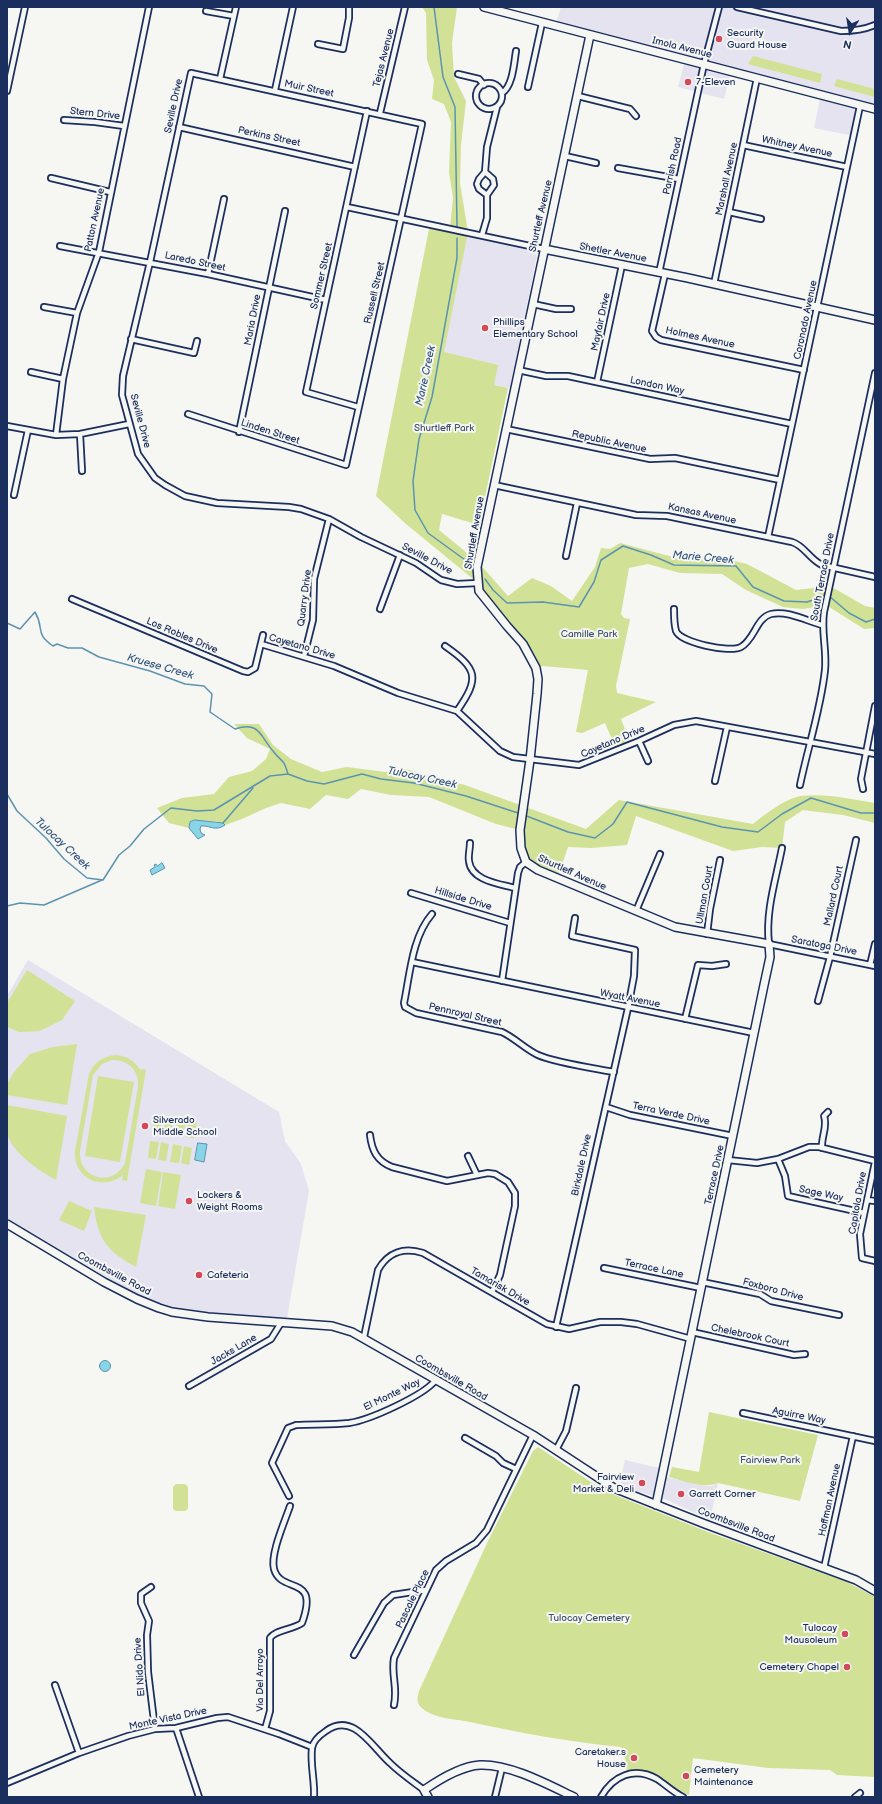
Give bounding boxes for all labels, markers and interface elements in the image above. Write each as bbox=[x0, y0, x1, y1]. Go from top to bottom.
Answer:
north arrow bbox=[830, 12, 870, 52]
street label: Tejas Avenue bbox=[371, 27, 397, 89]
place label: Security Guard House bbox=[727, 27, 787, 50]
marker: Security Guard House bbox=[714, 34, 724, 44]
street label: Imola Avenue bbox=[651, 35, 713, 61]
text: N bbox=[842, 37, 853, 51]
place label: 7-Eleven bbox=[696, 76, 735, 88]
marker: 7-Eleven bbox=[683, 77, 693, 87]
street label: Seville Drive bbox=[162, 78, 186, 134]
street label: Muir Street bbox=[283, 78, 335, 100]
street label: Stern Drive bbox=[69, 105, 121, 123]
street label: Perkins Street bbox=[237, 125, 301, 149]
street label: Whitney Avenue bbox=[761, 134, 833, 160]
street label: Parrish Road bbox=[661, 136, 685, 196]
street label: Marshall Avenue bbox=[713, 141, 741, 217]
street label: Shurtleff Avenue bbox=[527, 179, 555, 253]
street label: Patton Avenue bbox=[82, 187, 108, 253]
street label: Shetler Avenue bbox=[578, 241, 648, 265]
street label: Sommer Street bbox=[309, 242, 335, 310]
street label: Laredo Street bbox=[163, 250, 227, 274]
street label: Russell Street bbox=[362, 261, 388, 325]
street label: Coronado Avenue bbox=[792, 279, 820, 361]
street label: Mayfair Drive bbox=[589, 292, 613, 352]
street label: Maria Drive bbox=[242, 293, 264, 347]
place label: Phillips Elementary School bbox=[493, 316, 578, 340]
marker: Phillips Elementary School bbox=[480, 323, 490, 333]
street label: Holmes Avenue bbox=[664, 325, 736, 351]
water label: Marie Creek bbox=[413, 345, 439, 407]
street label: London Way bbox=[629, 374, 685, 398]
street label: Seville Drive bbox=[127, 393, 153, 449]
street label: Linden Street bbox=[239, 417, 301, 447]
park label: Shurtleff Park bbox=[414, 422, 474, 434]
street label: Republic Avenue bbox=[571, 428, 647, 456]
street label: Shurtleff Avenue bbox=[463, 496, 487, 570]
street label: Kansas Avenue bbox=[667, 501, 737, 527]
street label: South Terrace Drive bbox=[809, 532, 837, 622]
street label: Seville Drive bbox=[400, 541, 454, 577]
water label: Marie Creek bbox=[672, 549, 734, 567]
street label: Quarry Drive bbox=[296, 569, 314, 627]
street label: Los Robles Drive bbox=[144, 616, 220, 656]
park label: Camille Park bbox=[561, 628, 617, 640]
street label: Cayetano Drive bbox=[267, 632, 337, 662]
water label: Kruese Creek bbox=[125, 651, 195, 683]
street label: Cayetano Drive bbox=[579, 723, 647, 761]
water label: Tulocay Creek bbox=[386, 764, 458, 792]
water label: Tulocay Creek bbox=[32, 815, 92, 873]
street label: Shurtleff Avenue bbox=[536, 853, 608, 893]
street label: Ullman Court bbox=[694, 865, 716, 925]
street label: Mallard Court bbox=[822, 865, 846, 927]
street label: Hillside Drive bbox=[433, 885, 493, 913]
street label: Saratoga Drive bbox=[790, 934, 858, 958]
street label: Wyatt Avenue bbox=[599, 987, 661, 1011]
street label: Pennroyal Street bbox=[427, 1001, 503, 1029]
street label: Terra Verde Drive bbox=[631, 1100, 711, 1128]
place label: Silverado Middle School bbox=[153, 1114, 217, 1138]
marker: Silverado Middle School bbox=[140, 1121, 150, 1131]
street label: Birkdale Drive bbox=[570, 1133, 594, 1197]
street label: Terrace Drive bbox=[703, 1144, 727, 1206]
street label: Capitola Drive bbox=[847, 1171, 869, 1235]
street label: Sage Way bbox=[798, 1183, 844, 1205]
place label: Lockers & Weight Rooms bbox=[197, 1189, 263, 1212]
marker: Lockers & Weight Rooms bbox=[184, 1196, 194, 1206]
street label: Coombsville Road bbox=[75, 1250, 153, 1298]
street label: Terrace Lane bbox=[623, 1257, 685, 1281]
street label: Tamarisk Drive bbox=[468, 1265, 532, 1309]
place label: Cafeteria bbox=[207, 1269, 249, 1281]
marker: Cafeteria bbox=[194, 1270, 204, 1280]
street label: Foxboro Drive bbox=[741, 1276, 805, 1304]
street label: Chelebrook Court bbox=[710, 1322, 790, 1350]
street label: Jacks Lane bbox=[209, 1332, 259, 1368]
street label: Coombsville Road bbox=[413, 1352, 489, 1404]
street label: El Monte Way bbox=[362, 1376, 422, 1414]
street label: Aguirre Way bbox=[771, 1405, 827, 1427]
park label: Fairview Park bbox=[740, 1454, 800, 1466]
street label: Hoffman Avenue bbox=[816, 1462, 844, 1538]
place label: Fairview Market & Deli bbox=[573, 1471, 634, 1494]
marker: Fairview Market & Deli bbox=[637, 1478, 647, 1488]
place label: Garrett Corner bbox=[689, 1488, 756, 1500]
marker: Garrett Corner bbox=[676, 1489, 686, 1499]
street label: Coombsville Road bbox=[696, 1505, 776, 1545]
street label: Pascale Place bbox=[394, 1568, 432, 1630]
park label: Tulocay Cemetery bbox=[548, 1612, 630, 1624]
place label: Tulocay Mausoleum bbox=[785, 1622, 837, 1646]
marker: Tulocay Mausoleum bbox=[840, 1629, 850, 1639]
street label: El Nido Drive bbox=[132, 1637, 148, 1697]
street label: Via Del Arroyo bbox=[254, 1648, 266, 1712]
place label: Cemetery Chapel bbox=[759, 1661, 839, 1673]
marker: Cemetery Chapel bbox=[842, 1662, 852, 1672]
street label: Monte Vista Drive bbox=[128, 1705, 208, 1733]
place label: Caretaker.s House bbox=[575, 1746, 626, 1770]
marker: Caretaker.s House bbox=[629, 1753, 639, 1763]
place label: Cemetery Maintenance bbox=[694, 1764, 753, 1788]
marker: Cemetery Maintenance bbox=[681, 1771, 691, 1781]

